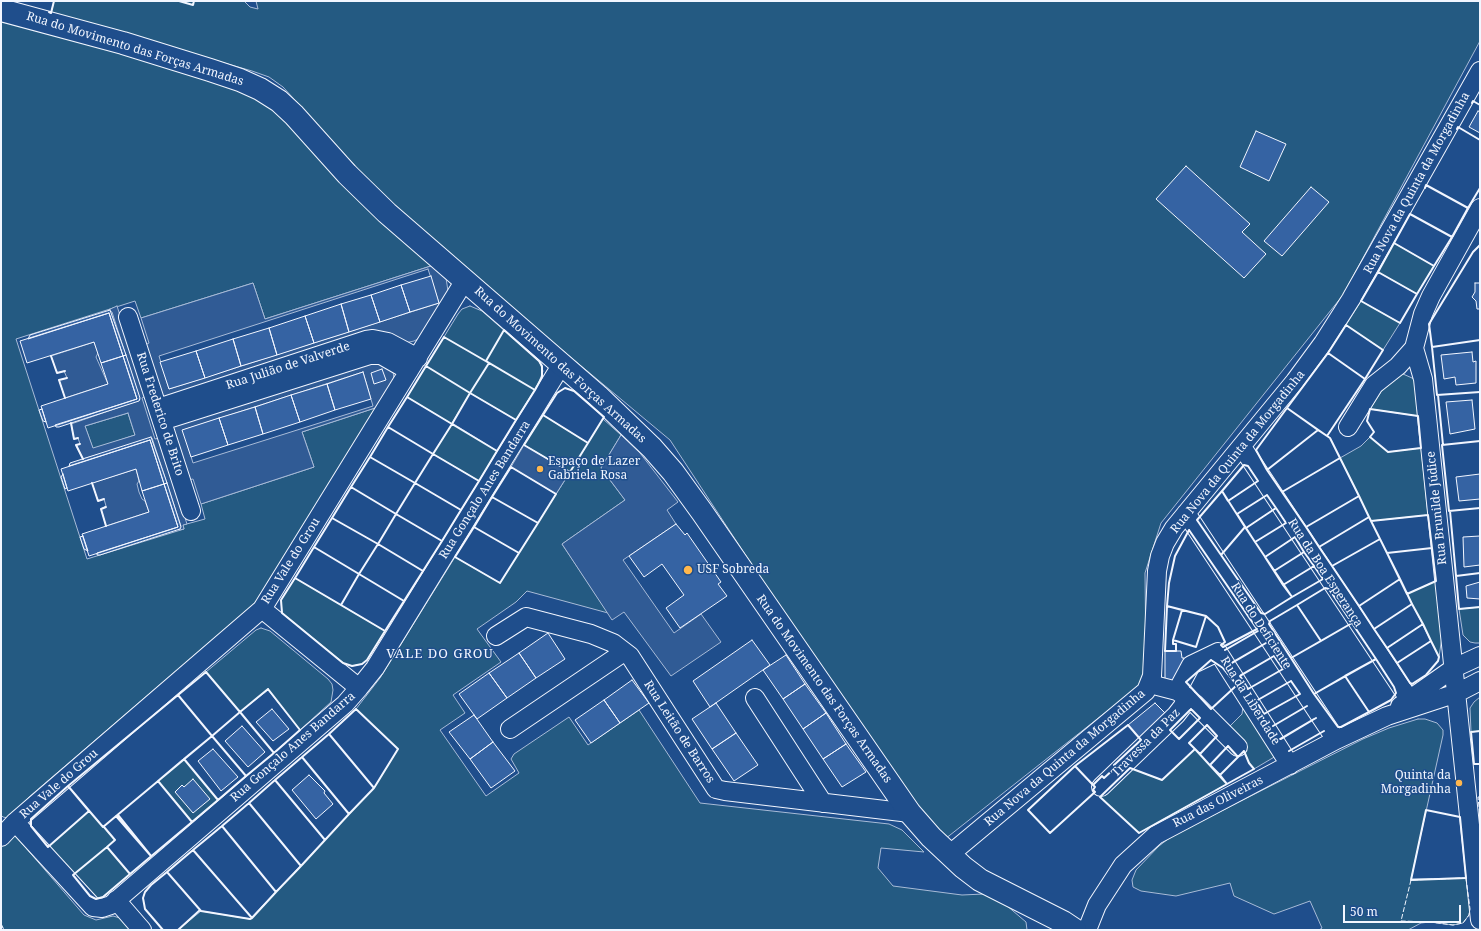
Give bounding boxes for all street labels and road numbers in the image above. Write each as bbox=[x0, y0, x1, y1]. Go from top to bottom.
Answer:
street label: Rua do Movimento das Forças Armadas bbox=[25, 9, 245, 89]
street label: Rua Nova da Quinta da Morgadinha bbox=[1361, 90, 1473, 276]
street label: Rua do Movimento das Forças Armadas bbox=[471, 284, 649, 446]
street label: Rua Julião de Valverde bbox=[224, 339, 352, 393]
street label: Rua Frederico de Brito bbox=[133, 350, 187, 478]
street label: Rua Nova da Quinta da Morgadinha bbox=[1168, 368, 1308, 536]
street label: Rua Gonçalo Anes Bandarra bbox=[436, 418, 534, 562]
street label: Rua Brunilde Júdice bbox=[1424, 450, 1450, 566]
street label: Rua Vale do Grou bbox=[259, 515, 323, 607]
street label: Rua da Boa Esperança bbox=[1285, 516, 1365, 630]
street label: Rua do Deficiente bbox=[1228, 580, 1294, 672]
street label: Rua do Movimento das Forças Armadas bbox=[753, 592, 895, 786]
street label: Rua da Liberdade bbox=[1217, 654, 1283, 748]
street label: Rua Leitão de Barros bbox=[640, 678, 718, 786]
street label: Rua Nova da Quinta da Morgadinha bbox=[982, 686, 1148, 830]
street label: Rua Gonçalo Anes Bandarra bbox=[228, 689, 358, 805]
street label: Travessa da Paz bbox=[1109, 706, 1183, 780]
street label: Rua Vale do Grou bbox=[17, 746, 101, 822]
street label: Rua das Oliveiras bbox=[1171, 773, 1265, 831]

